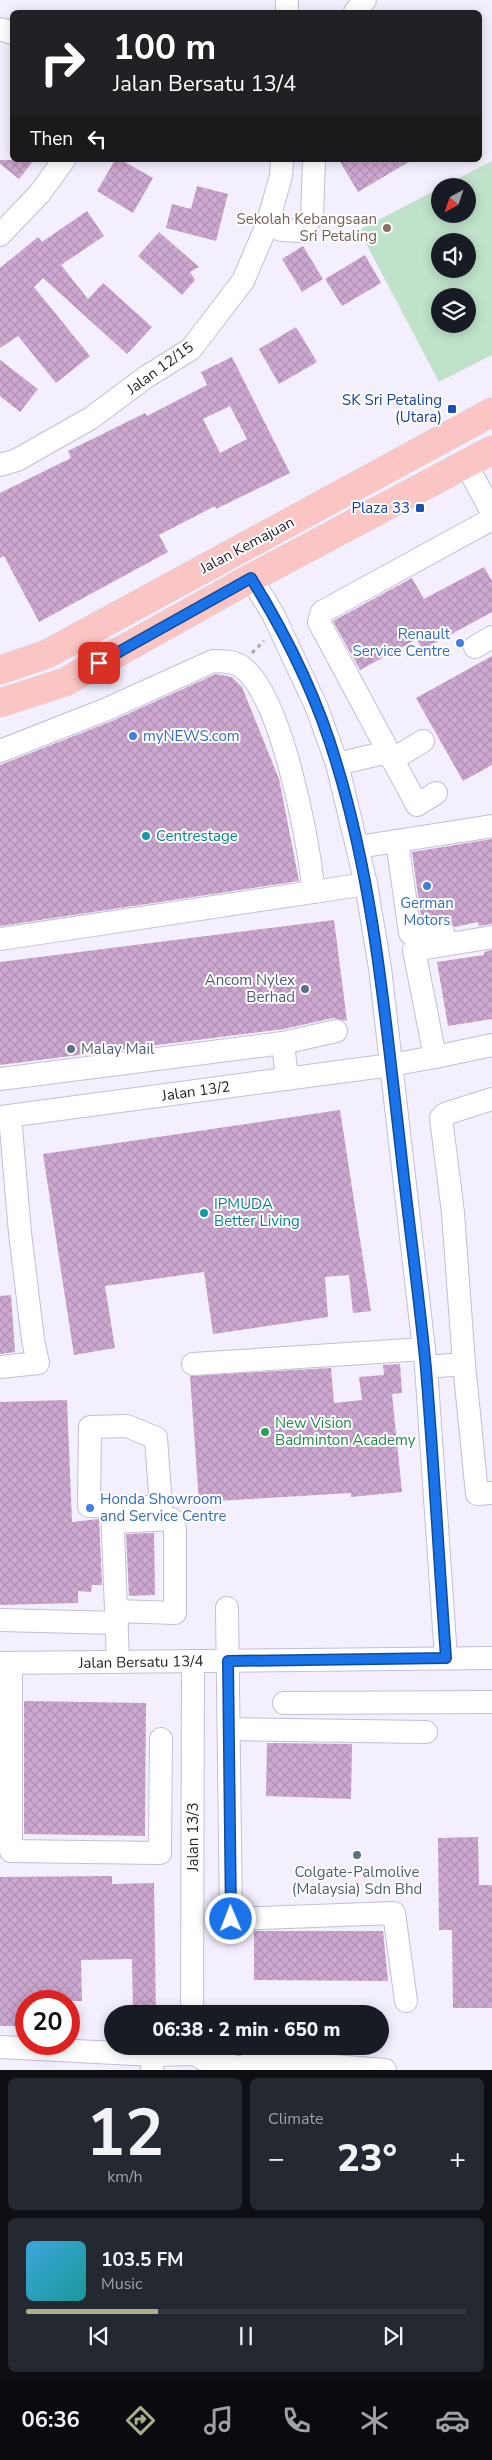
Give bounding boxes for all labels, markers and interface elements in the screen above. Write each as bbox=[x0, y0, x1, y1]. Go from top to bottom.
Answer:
text: 100 m bbox=[113, 24, 216, 71]
icon: right bbox=[30, 30, 95, 95]
text: Jalan Bersatu 13/4 bbox=[113, 69, 296, 99]
icon: left bbox=[83, 125, 111, 153]
text: Then bbox=[30, 126, 73, 152]
north arrow bbox=[431, 178, 476, 222]
map controls bbox=[431, 178, 476, 333]
place label: Sekolah Kebangsaan Sri Petaling bbox=[237, 209, 377, 246]
marker: Sekolah Kebangsaan Sri Petaling bbox=[381, 222, 393, 234]
button: sound bbox=[431, 233, 476, 278]
button: layers bbox=[431, 288, 476, 333]
street label: Jalan 12/15 bbox=[122, 337, 197, 400]
place label: SK Sri Petaling (Utara) bbox=[342, 390, 442, 427]
marker: SK Sri Petaling (Utara) bbox=[446, 403, 458, 415]
place label: Plaza 33 bbox=[351, 498, 410, 518]
marker: Plaza 33 bbox=[414, 502, 426, 514]
street label: Jalan Kemajuan bbox=[196, 512, 298, 579]
place label: Renault Service Centre bbox=[353, 624, 451, 661]
marker: Renault Service Centre bbox=[454, 637, 466, 649]
pin bbox=[78, 642, 120, 684]
icon: arrive bbox=[85, 649, 113, 677]
place label: myNEWS.com bbox=[143, 726, 240, 746]
marker: myNEWS.com bbox=[127, 730, 139, 742]
place label: Centrestage bbox=[156, 826, 238, 846]
marker: Centrestage bbox=[140, 830, 152, 842]
marker: German Motors bbox=[421, 880, 433, 892]
place label: German Motors bbox=[400, 893, 454, 930]
place label: Ancom Nylex Berhad bbox=[205, 970, 295, 1007]
marker: Ancom Nylex Berhad bbox=[299, 983, 311, 995]
place label: Malay Mail bbox=[81, 1039, 155, 1059]
marker: Malay Mail bbox=[65, 1043, 77, 1055]
street label: Jalan 13/2 bbox=[160, 1076, 231, 1106]
place label: IPMUDA Better Living bbox=[214, 1194, 300, 1231]
marker: IPMUDA Better Living bbox=[198, 1207, 210, 1219]
place label: New Vision Badminton Academy bbox=[275, 1413, 416, 1450]
marker: New Vision Badminton Academy bbox=[259, 1426, 271, 1438]
place label: Honda Showroom and Service Centre bbox=[100, 1489, 227, 1526]
marker: Honda Showroom and Service Centre bbox=[84, 1502, 96, 1514]
street label: Jalan Bersatu 13/4 bbox=[77, 1651, 204, 1673]
street label: Jalan 13/3 bbox=[183, 1803, 203, 1872]
marker: Colgate-Palmolive (Malaysia) Sdn Bhd bbox=[351, 1849, 363, 1861]
place label: Colgate-Palmolive (Malaysia) Sdn Bhd bbox=[292, 1862, 422, 1899]
position arrow bbox=[204, 1892, 256, 1944]
speed limit sign: 20 bbox=[15, 1990, 80, 2055]
text: 06:38 · 2 min · 650 m bbox=[153, 2017, 340, 2043]
text: 12 bbox=[86, 2089, 164, 2178]
text: Climate bbox=[268, 2108, 323, 2130]
text: 23° bbox=[337, 2133, 397, 2184]
text: − bbox=[268, 2140, 285, 2178]
text: + bbox=[449, 2140, 466, 2178]
text: km/h bbox=[107, 2166, 143, 2188]
text: 103.5 FM bbox=[101, 2247, 184, 2273]
text: Music bbox=[101, 2273, 142, 2295]
icon: previous bbox=[85, 2322, 113, 2350]
icon: pause bbox=[232, 2322, 260, 2350]
icon: next bbox=[379, 2322, 407, 2350]
icon: directions bbox=[123, 2403, 158, 2438]
icon: music bbox=[201, 2403, 236, 2438]
icon: phone bbox=[279, 2403, 314, 2438]
icon: climate bbox=[357, 2403, 392, 2438]
icon: car bbox=[435, 2403, 470, 2438]
text: 06:36 bbox=[22, 2405, 80, 2435]

